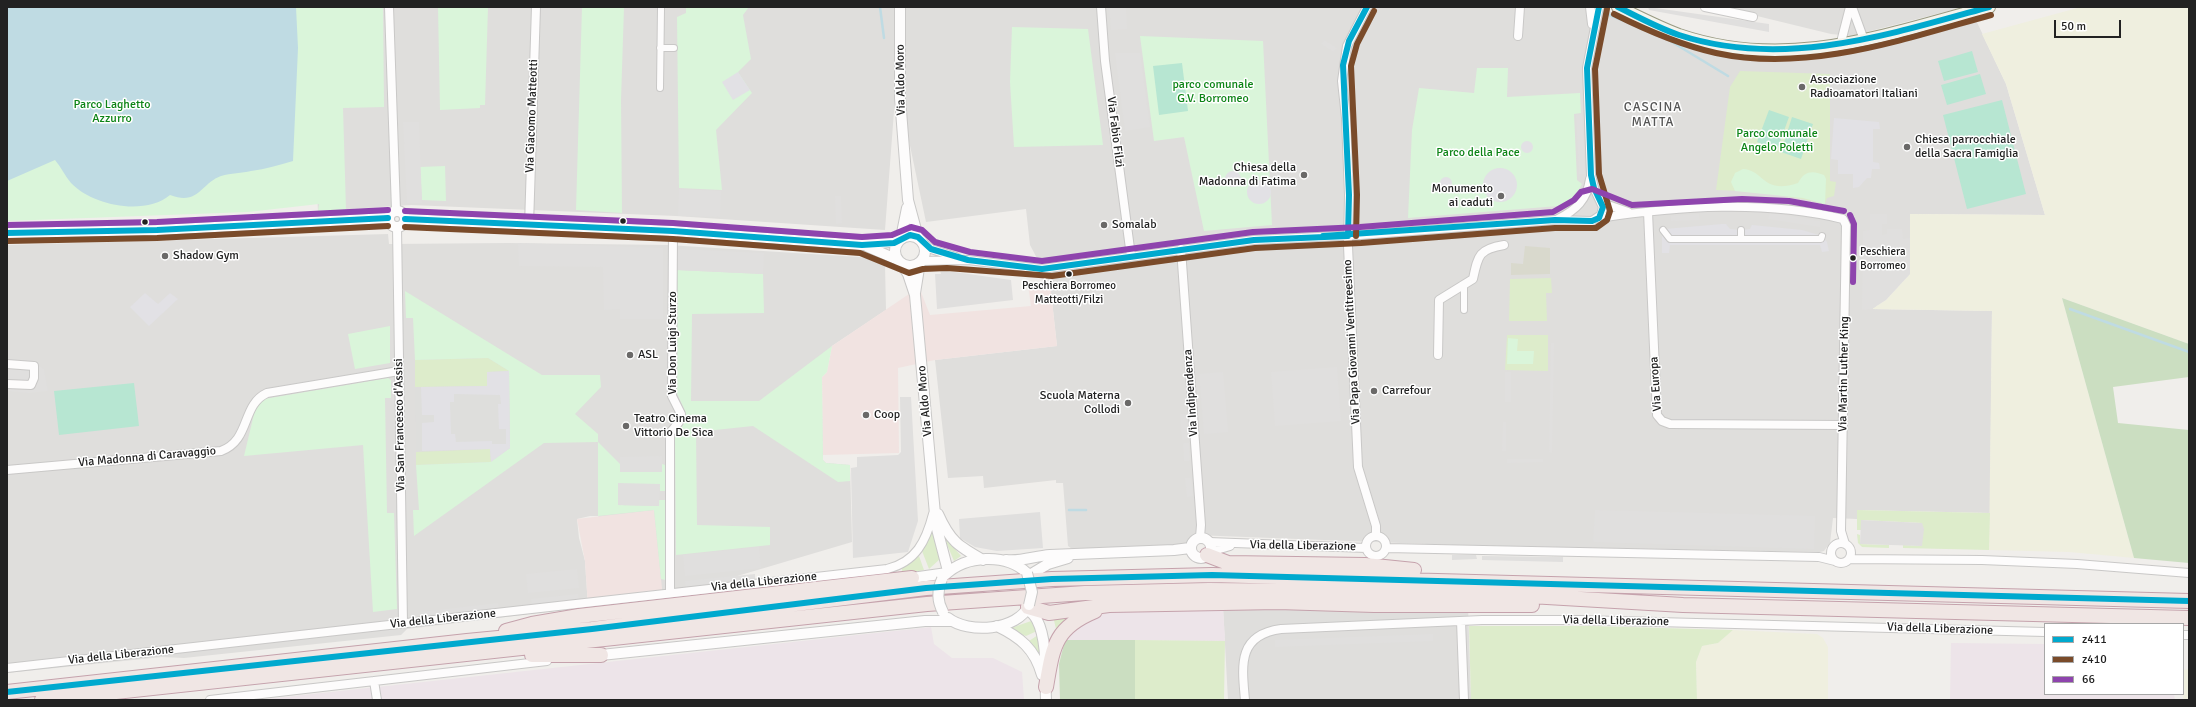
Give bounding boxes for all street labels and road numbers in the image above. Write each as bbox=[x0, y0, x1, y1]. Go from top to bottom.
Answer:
street label: Via Aldo Moro bbox=[893, 44, 909, 116]
street label: Via Giacomo Matteotti bbox=[523, 59, 541, 173]
street label: Via Fabio Filzi bbox=[1104, 96, 1126, 168]
street label: Via Papa Giovanni Ventitreesimo bbox=[1340, 259, 1364, 425]
street label: Via Don Luigi Sturzo bbox=[666, 291, 680, 395]
street label: Via Martin Luther King bbox=[1836, 316, 1852, 432]
street label: Via Indipendenza bbox=[1181, 349, 1201, 437]
street label: Via Europa bbox=[1647, 356, 1665, 412]
street label: Via San Francesco d'Assisi bbox=[392, 358, 408, 492]
street label: Via Aldo Moro bbox=[915, 365, 935, 437]
street label: Via Madonna di Caravaggio bbox=[77, 444, 217, 470]
street label: Via della Liberazione bbox=[1250, 538, 1356, 554]
street label: Via della Liberazione bbox=[710, 569, 818, 595]
street label: Via della Liberazione bbox=[389, 606, 497, 632]
street label: Via della Liberazione bbox=[1563, 613, 1669, 629]
street label: Via della Liberazione bbox=[1887, 620, 1993, 638]
street label: Via della Liberazione bbox=[67, 642, 175, 668]

